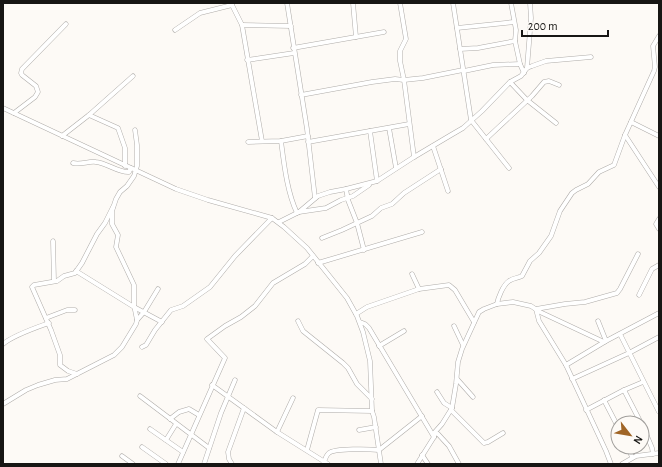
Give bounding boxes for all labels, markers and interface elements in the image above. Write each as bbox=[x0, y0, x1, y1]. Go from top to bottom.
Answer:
scale bar bbox=[522, 12, 608, 38]
text: 200 m bbox=[528, 20, 558, 32]
north arrow bbox=[610, 415, 650, 455]
text: N bbox=[631, 434, 645, 446]

